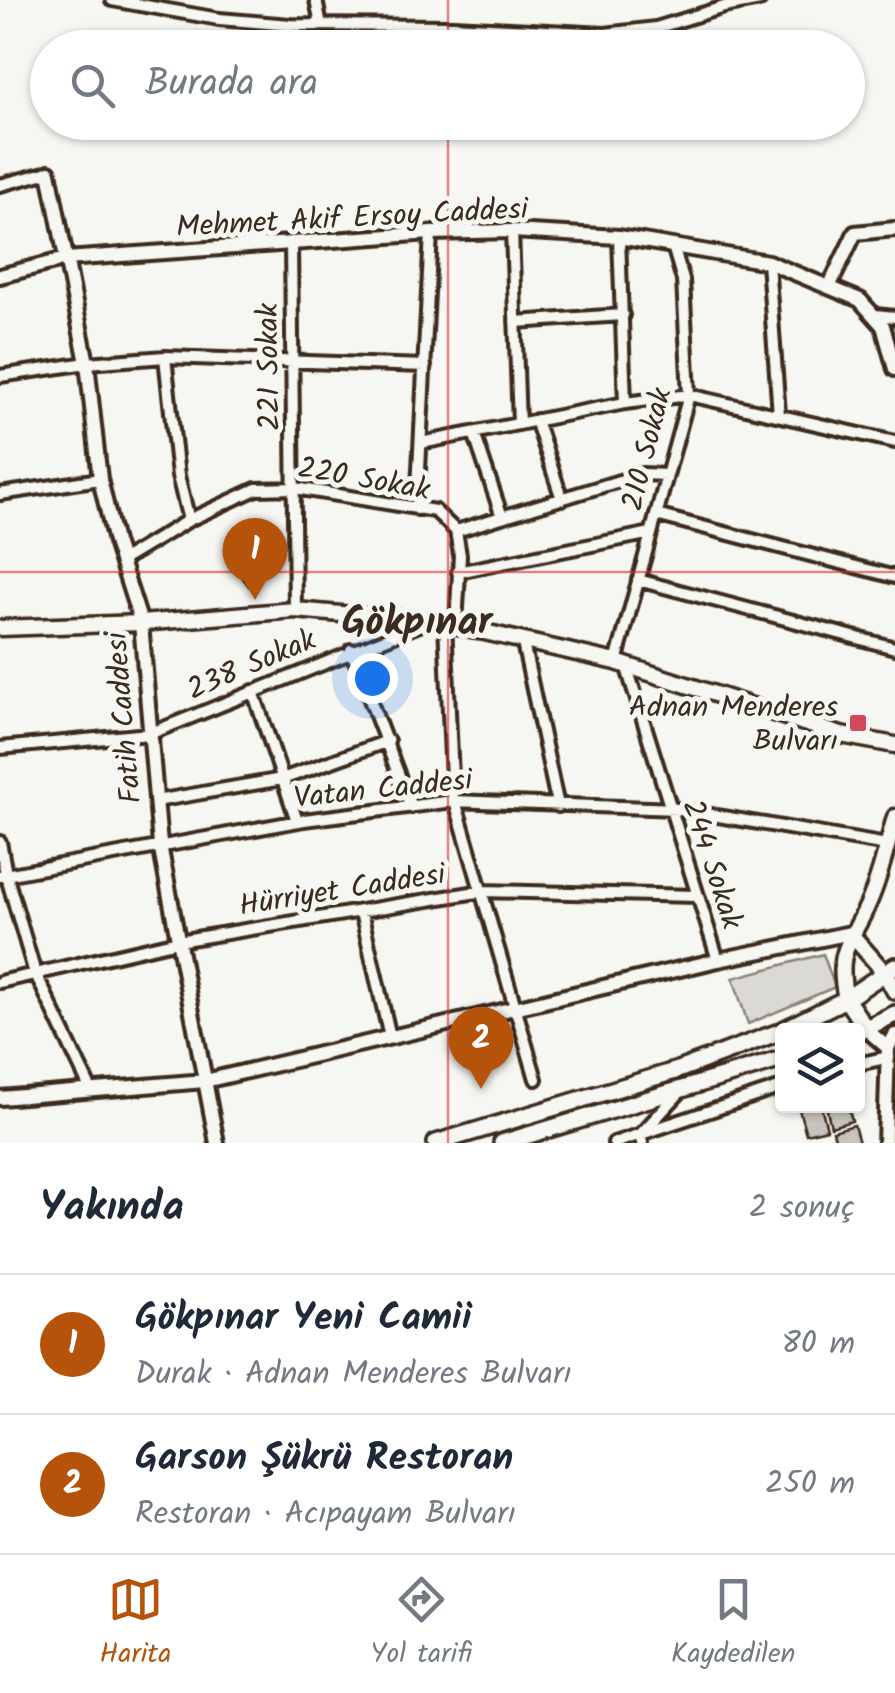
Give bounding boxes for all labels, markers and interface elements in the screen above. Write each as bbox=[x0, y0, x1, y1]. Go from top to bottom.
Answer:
search box bbox=[30, 30, 865, 140]
text: Burada ara bbox=[145, 55, 318, 115]
icon: search bbox=[65, 58, 120, 113]
street label: Mehmet Akif Ersoy Caddesi bbox=[175, 186, 531, 252]
street label: 221 Sokak bbox=[245, 302, 295, 431]
street label: 210 Sokak bbox=[609, 382, 687, 516]
street label: 220 Sokak bbox=[294, 445, 435, 515]
pin: 1 bbox=[222, 518, 288, 600]
district label: Gökpınar bbox=[342, 591, 494, 655]
street label: 238 Sokak bbox=[180, 617, 325, 715]
street label: Fatih Caddesi bbox=[93, 628, 156, 806]
your location bbox=[347, 653, 398, 704]
place label: Adnan Menderes Bulvarı bbox=[629, 684, 838, 766]
marker: Adnan Menderes Bulvarı bbox=[847, 712, 869, 734]
street label: Vatan Caddesi bbox=[292, 757, 477, 823]
street label: 244 Sokak bbox=[668, 793, 755, 937]
street label: Hürriyet Caddesi bbox=[236, 851, 451, 931]
pin: 2 bbox=[448, 1006, 514, 1089]
map controls bbox=[775, 1023, 865, 1113]
button: layers bbox=[775, 1023, 865, 1113]
text: Yakında bbox=[40, 1175, 184, 1242]
text: 2 sonuç bbox=[749, 1183, 855, 1234]
text: Gökpınar Yeni Camii bbox=[135, 1289, 472, 1349]
text: 1 bbox=[68, 1319, 77, 1370]
text: 80 m bbox=[781, 1319, 855, 1370]
text: Durak · Adnan Menderes Bulvarı bbox=[135, 1349, 572, 1400]
text: Garson Şükrü Restoran bbox=[135, 1429, 513, 1489]
text: 2 bbox=[63, 1459, 82, 1510]
text: 250 m bbox=[765, 1459, 855, 1510]
text: Restoran · Acıpayam Bulvarı bbox=[135, 1489, 516, 1540]
tab: Harita bbox=[100, 1572, 171, 1677]
tab: Yol tarifi bbox=[370, 1572, 472, 1677]
tab: Kaydedilen bbox=[671, 1572, 795, 1677]

